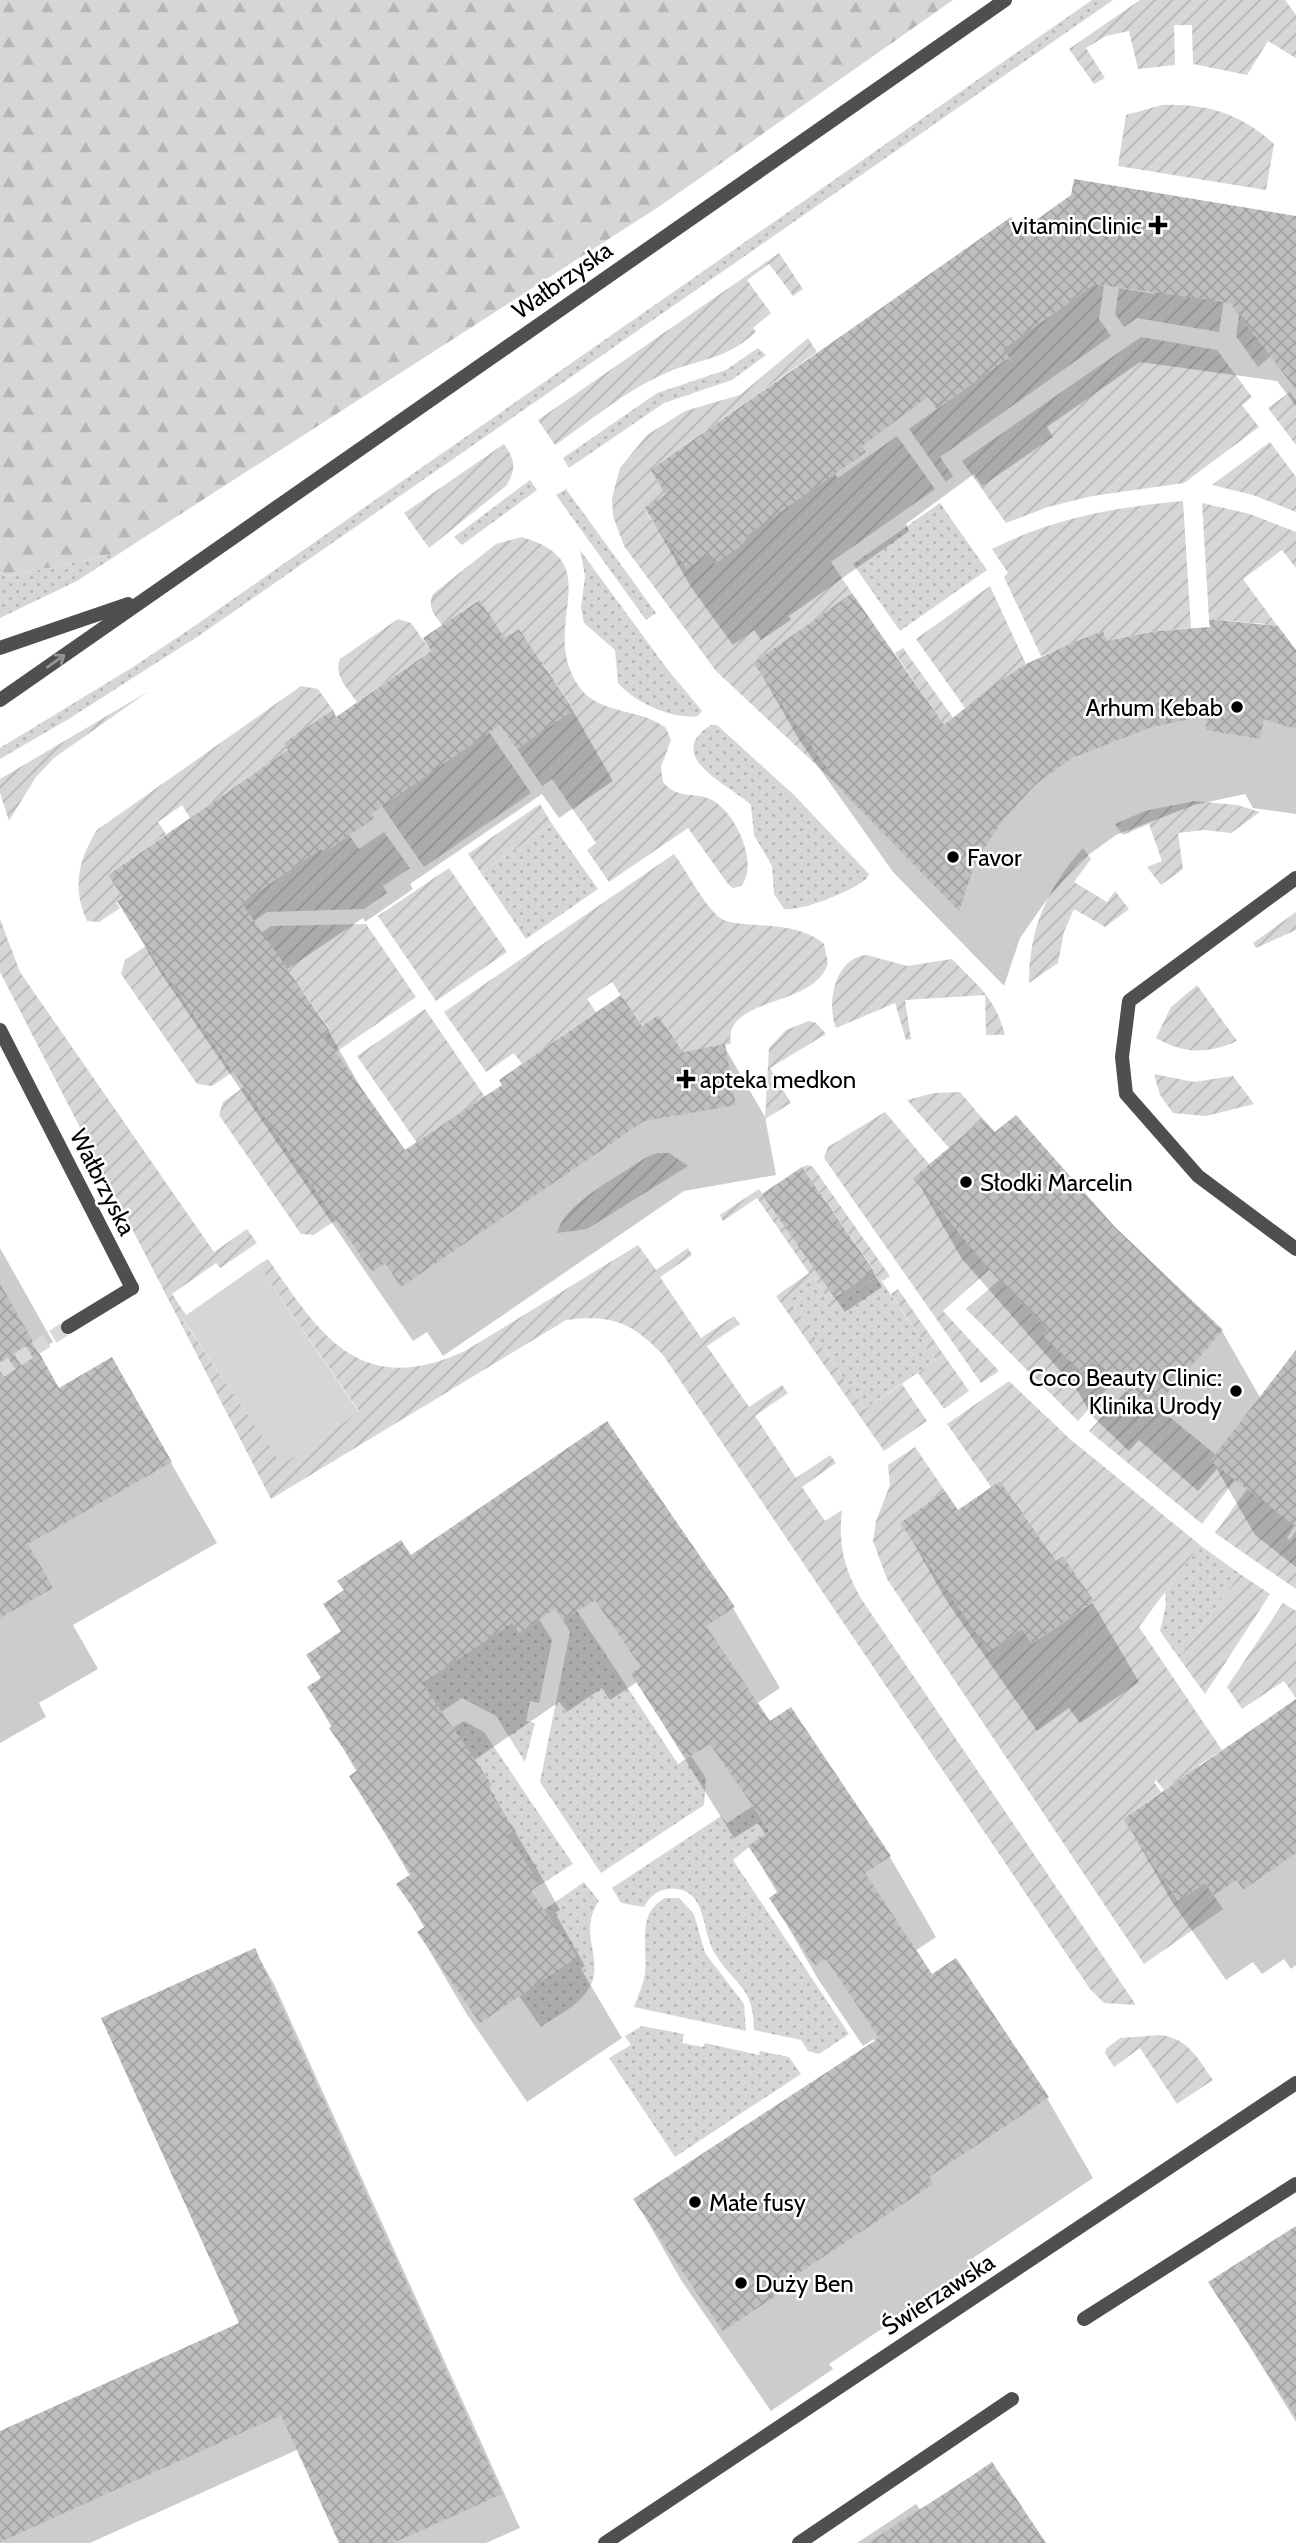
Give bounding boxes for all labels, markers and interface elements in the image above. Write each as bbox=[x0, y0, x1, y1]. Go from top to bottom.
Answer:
place label: vitaminClinic bbox=[1011, 211, 1142, 240]
marker: vitaminClinic bbox=[1148, 215, 1168, 235]
street label: Wałbrzyska bbox=[506, 235, 618, 325]
one-way arrow bbox=[46, 654, 65, 668]
place label: Arhum Kebab bbox=[1085, 693, 1223, 722]
marker: Arhum Kebab bbox=[1229, 699, 1245, 715]
place label: Favor bbox=[967, 843, 1022, 872]
marker: Favor bbox=[945, 849, 961, 865]
place label: apteka medkon bbox=[700, 1065, 856, 1094]
marker: apteka medkon bbox=[678, 1071, 694, 1087]
street label: Wałbrzyska bbox=[64, 1124, 142, 1240]
place label: Słodki Marcelin bbox=[980, 1168, 1133, 1197]
marker: Słodki Marcelin bbox=[958, 1174, 974, 1190]
place label: Coco Beauty Clinic: Klinika Urody bbox=[1029, 1363, 1222, 1420]
marker: Coco Beauty Clinic: Klinika Urody bbox=[1228, 1383, 1244, 1399]
place label: Małe fusy bbox=[709, 2188, 806, 2217]
marker: Małe fusy bbox=[687, 2194, 703, 2210]
street label: Świerzawska bbox=[876, 2247, 1000, 2341]
place label: Duży Ben bbox=[755, 2269, 854, 2298]
marker: Duży Ben bbox=[733, 2275, 749, 2291]

